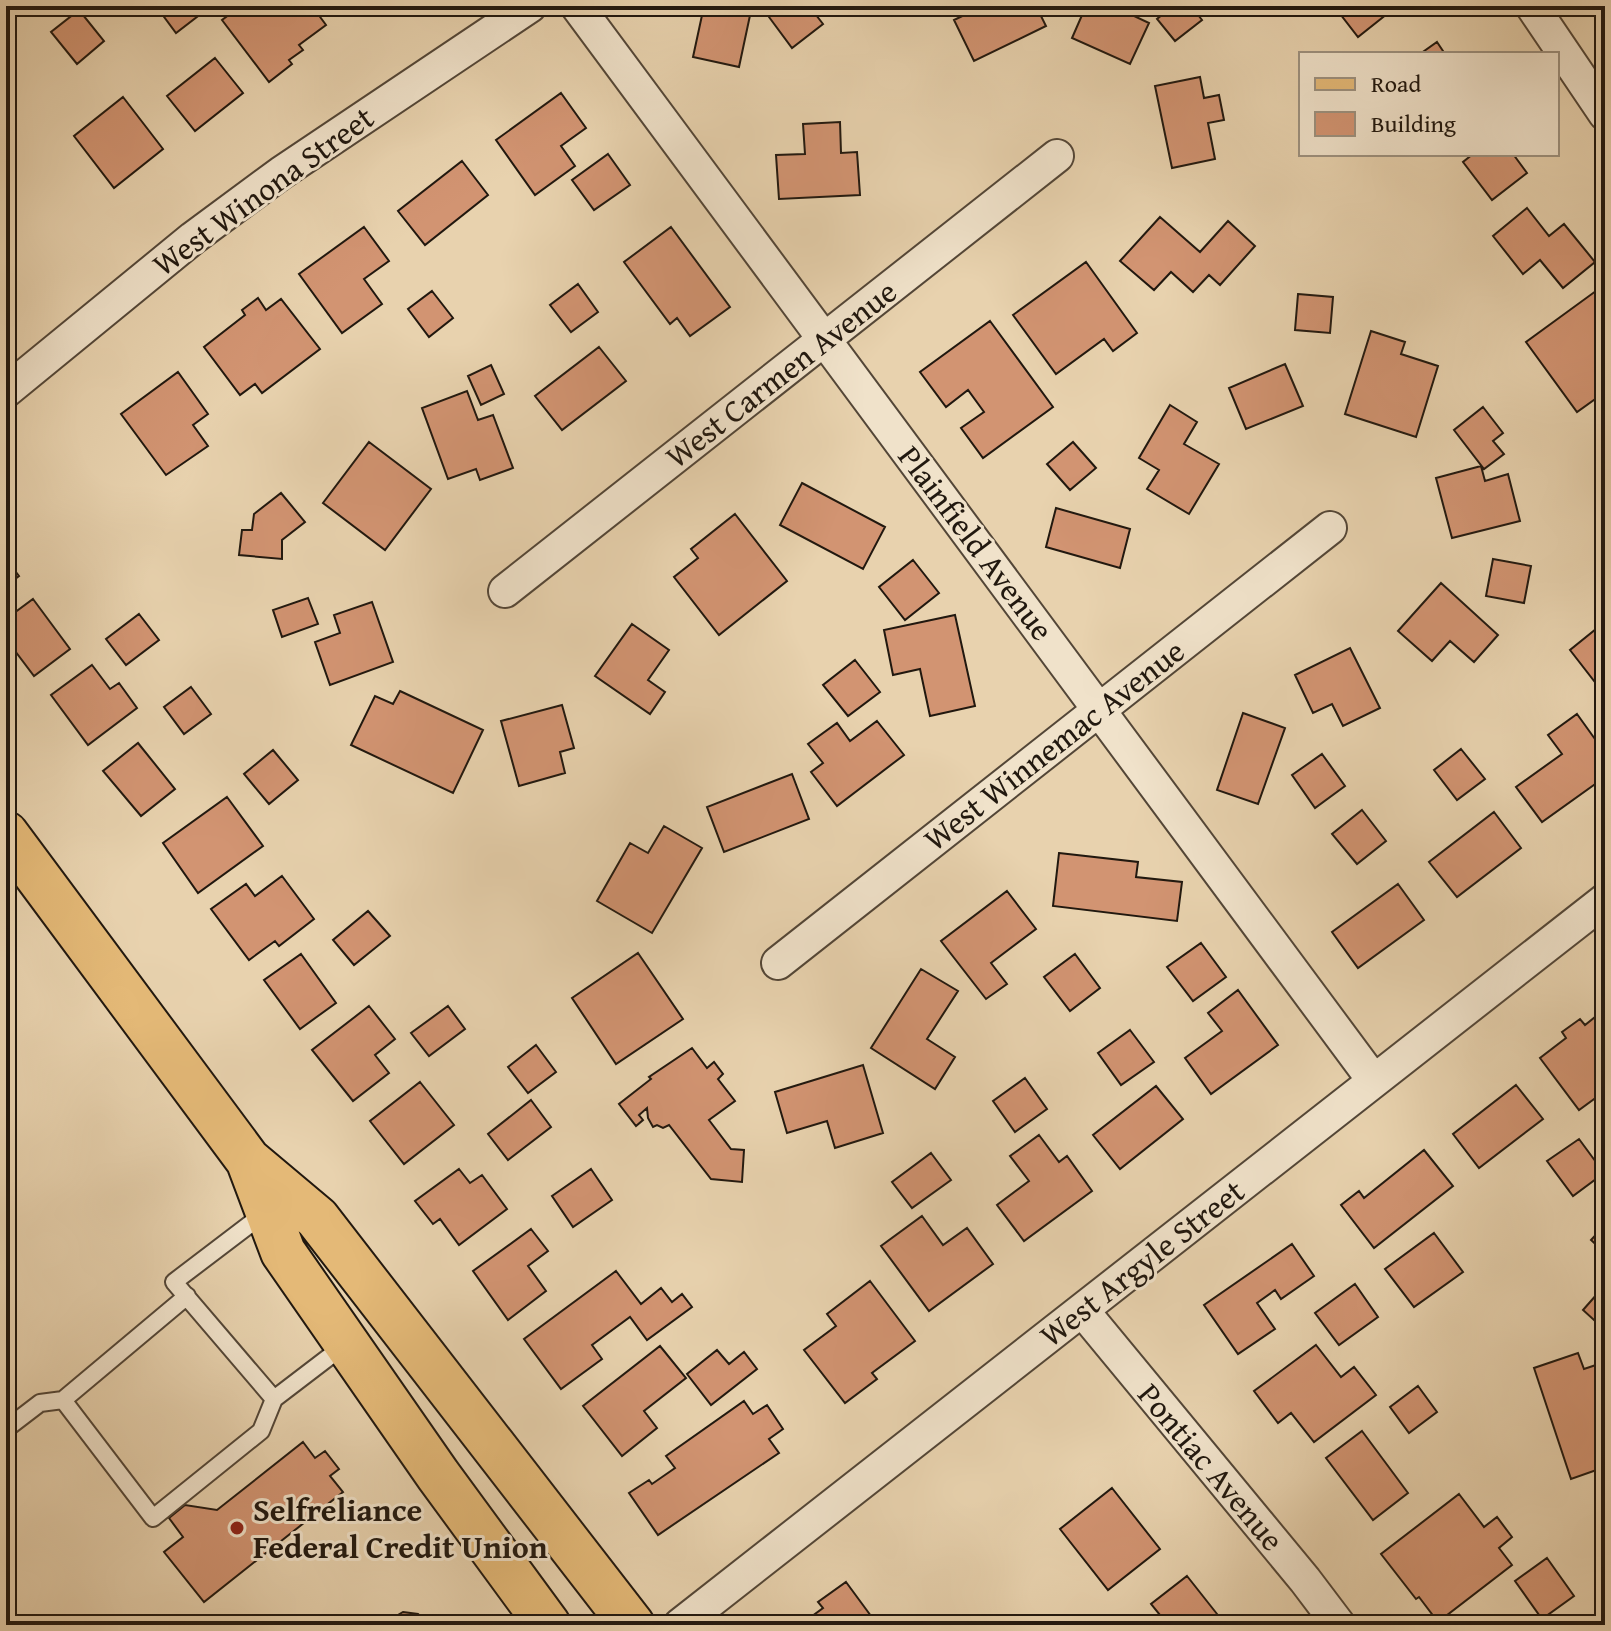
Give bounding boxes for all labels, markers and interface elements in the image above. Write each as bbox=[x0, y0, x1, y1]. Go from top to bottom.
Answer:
legend bbox=[1299, 52, 1559, 156]
text: Road bbox=[1371, 66, 1421, 101]
street label: West Winona Street bbox=[142, 94, 383, 287]
text: Building bbox=[1371, 106, 1456, 141]
street label: West Carmen Avenue bbox=[655, 268, 906, 479]
street label: Plainfield Avenue bbox=[887, 435, 1066, 650]
street label: West Winnemac Avenue bbox=[913, 628, 1194, 862]
street label: West Argyle Street bbox=[1029, 1168, 1254, 1358]
street label: Pontiac Avenue bbox=[1127, 1372, 1296, 1561]
place label: Selfreliance Federal Credit Union bbox=[253, 1486, 548, 1570]
marker: Selfreliance Federal Credit Union bbox=[228, 1519, 246, 1537]

